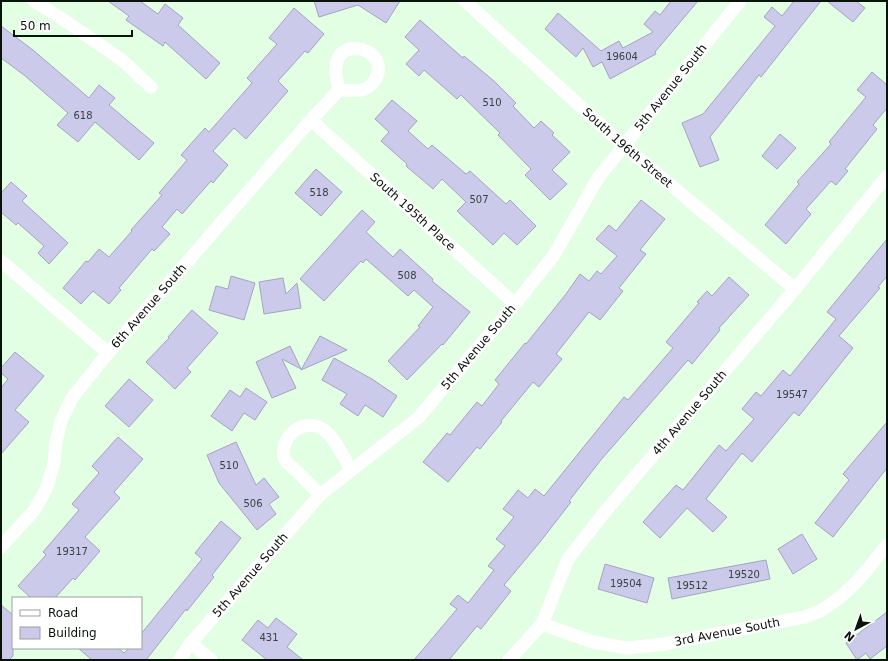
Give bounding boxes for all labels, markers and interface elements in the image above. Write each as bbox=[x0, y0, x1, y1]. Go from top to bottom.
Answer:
scale bar bbox=[14, 12, 132, 38]
text: 50 m bbox=[20, 19, 51, 33]
street label: 5th Avenue South bbox=[632, 41, 710, 134]
house number: 19604 bbox=[606, 51, 638, 62]
house number: 510 bbox=[482, 97, 502, 108]
street label: South 196th Street bbox=[580, 105, 675, 191]
house number: 618 bbox=[73, 110, 93, 121]
street label: South 195th Place bbox=[367, 170, 458, 254]
house number: 518 bbox=[309, 187, 329, 198]
house number: 507 bbox=[469, 194, 489, 205]
street label: 6th Avenue South bbox=[108, 261, 189, 351]
house number: 508 bbox=[397, 270, 417, 281]
street label: 5th Avenue South bbox=[438, 302, 518, 392]
street label: 4th Avenue South bbox=[649, 367, 730, 458]
house number: 19547 bbox=[776, 389, 808, 400]
house number: 510 bbox=[219, 460, 239, 471]
house number: 506 bbox=[243, 498, 263, 509]
street label: 5th Avenue South bbox=[210, 530, 291, 620]
house number: 19317 bbox=[56, 546, 88, 557]
house number: 19520 bbox=[728, 569, 760, 580]
house number: 19504 bbox=[610, 578, 642, 589]
house number: 19512 bbox=[676, 580, 708, 591]
legend bbox=[12, 597, 142, 649]
text: Road bbox=[48, 606, 78, 620]
north arrow bbox=[836, 609, 876, 649]
street label: 3rd Avenue South bbox=[673, 615, 781, 649]
text: Building bbox=[48, 626, 97, 640]
text: N bbox=[842, 628, 858, 644]
house number: 431 bbox=[259, 632, 279, 643]

